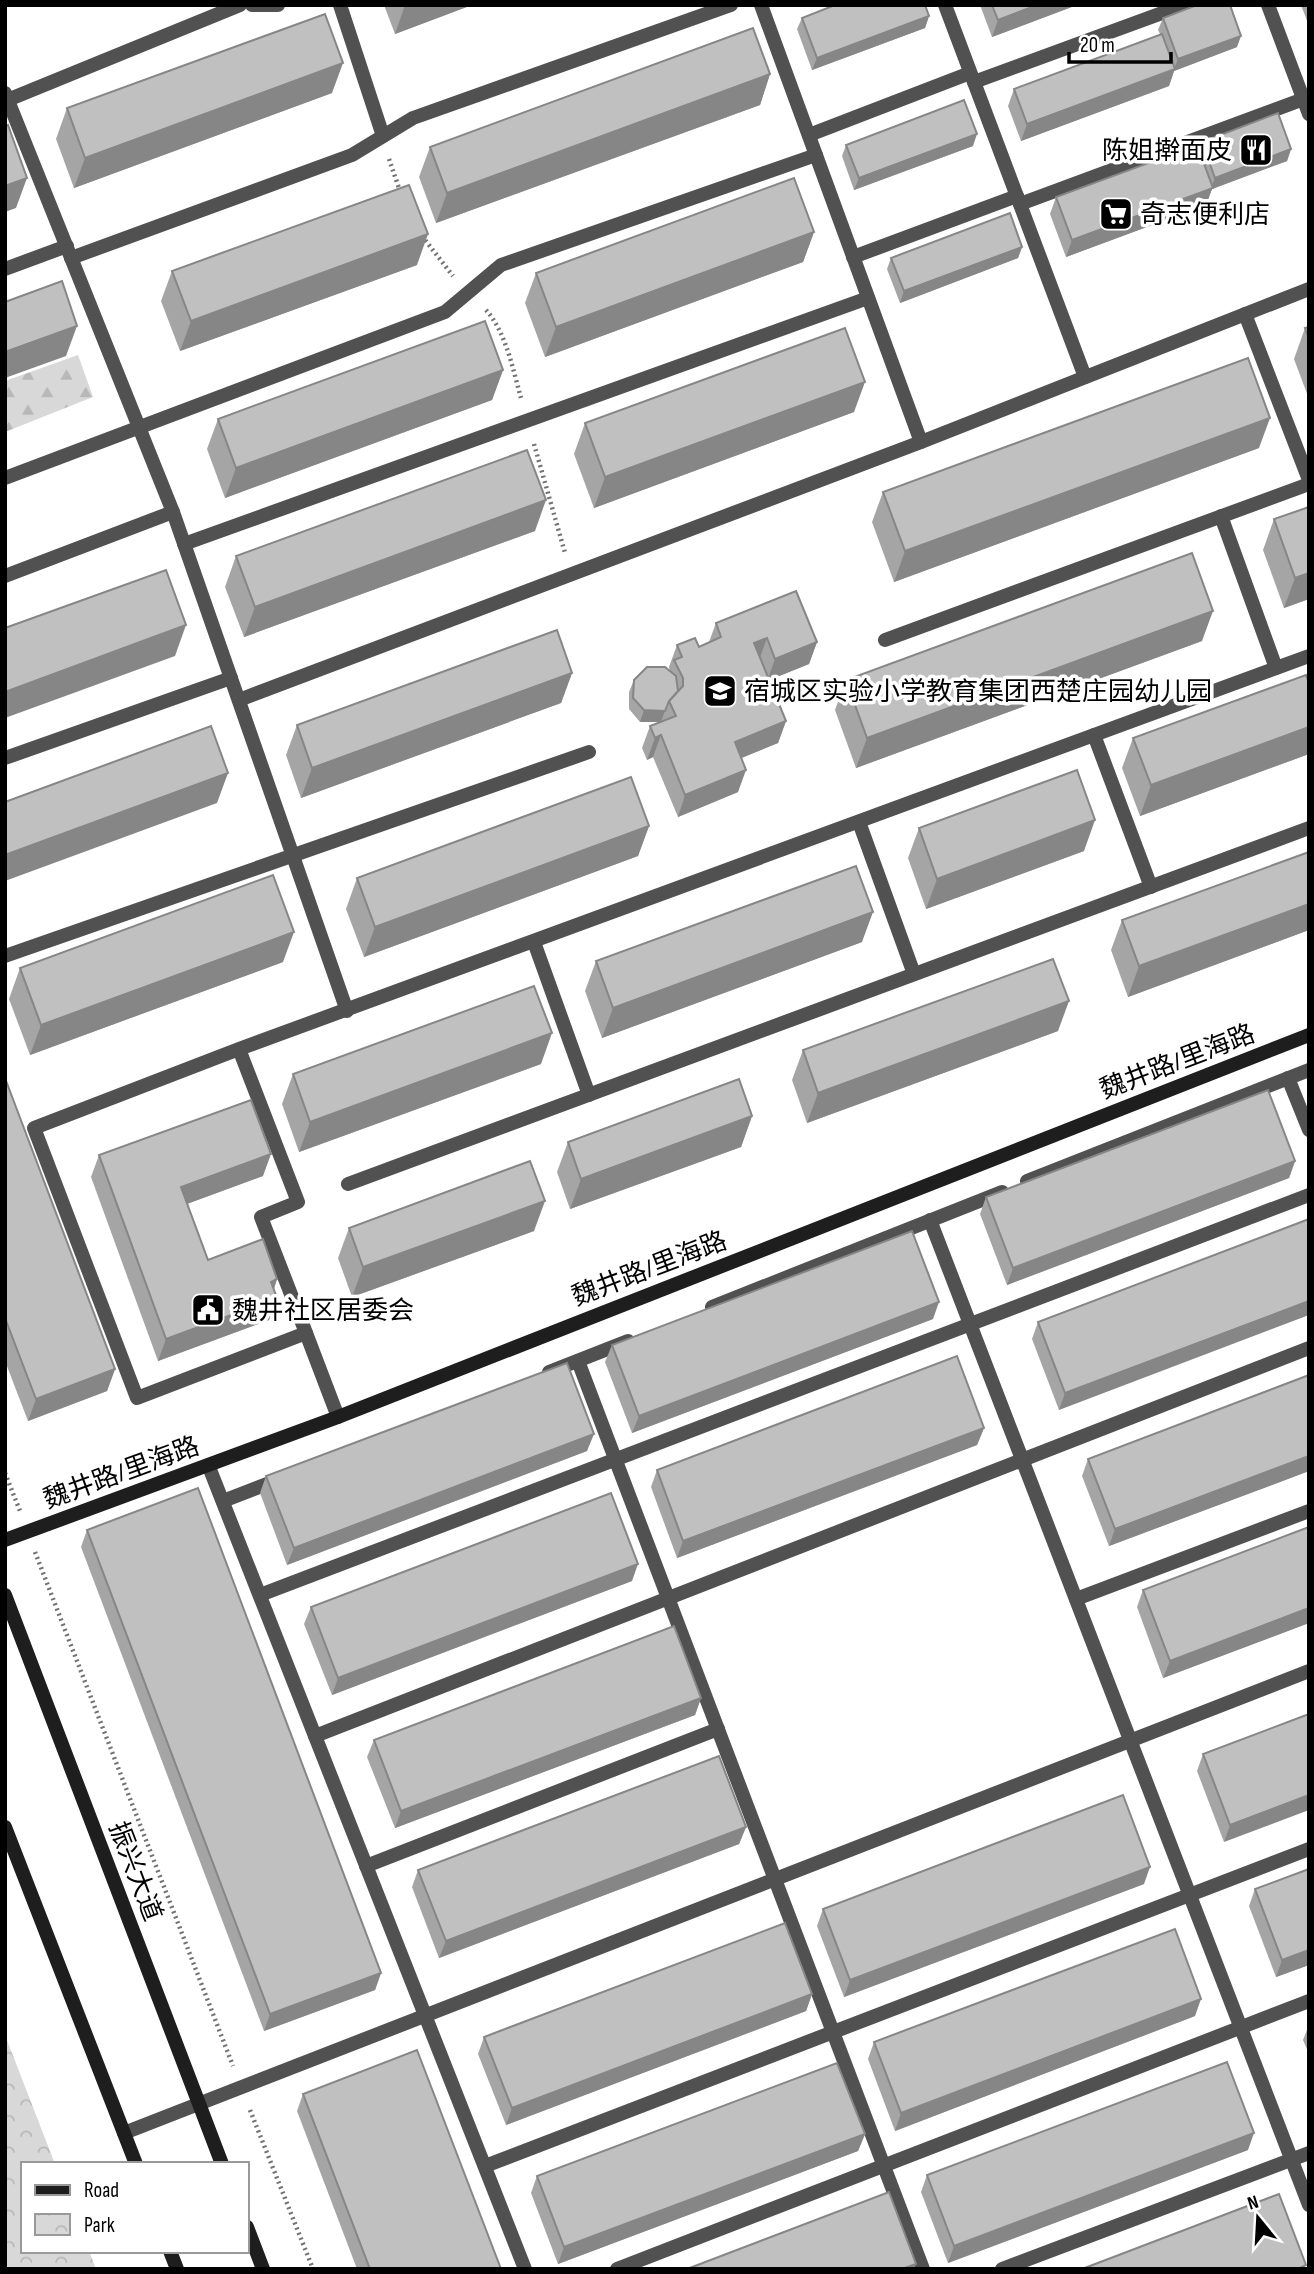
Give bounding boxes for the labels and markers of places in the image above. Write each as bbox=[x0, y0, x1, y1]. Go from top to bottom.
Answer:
restaurant icon: 陈姐擀面皮 bbox=[1237, 131, 1275, 169]
place label: 陈姐擀面皮 bbox=[1102, 136, 1232, 167]
supermarket icon: 奇志便利店 bbox=[1097, 195, 1135, 233]
place label: 奇志便利店 bbox=[1140, 200, 1270, 231]
school or university icon: 宿城区实验小学教育集团西楚庄园幼儿园 bbox=[701, 672, 739, 710]
place label: 宿城区实验小学教育集团西楚庄园幼儿园 bbox=[744, 677, 1212, 708]
public building icon: 魏井社区居委会 bbox=[189, 1291, 227, 1329]
place label: 魏井社区居委会 bbox=[232, 1296, 414, 1327]

